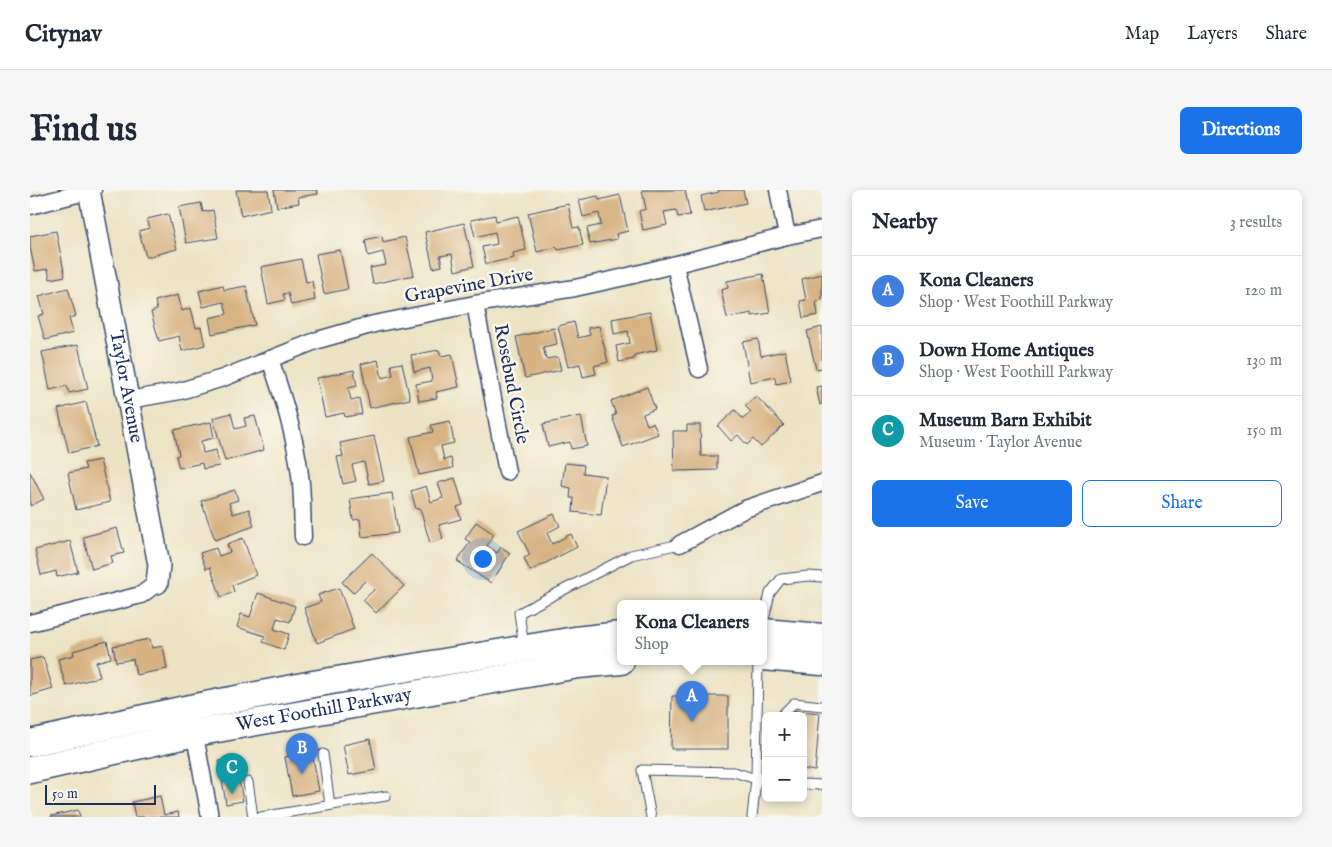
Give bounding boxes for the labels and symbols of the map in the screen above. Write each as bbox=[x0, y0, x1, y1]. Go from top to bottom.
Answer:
street label: Grapevine Drive bbox=[403, 263, 535, 309]
street label: Rosebud Circle bbox=[488, 322, 534, 446]
street label: Taylor Avenue bbox=[103, 328, 148, 445]
your location bbox=[470, 546, 496, 572]
pin: A bbox=[676, 681, 708, 722]
street label: West Foothill Parkway bbox=[234, 683, 414, 737]
pin: B bbox=[286, 733, 318, 774]
pin: C bbox=[216, 753, 248, 794]
scale bar bbox=[45, 782, 156, 805]

